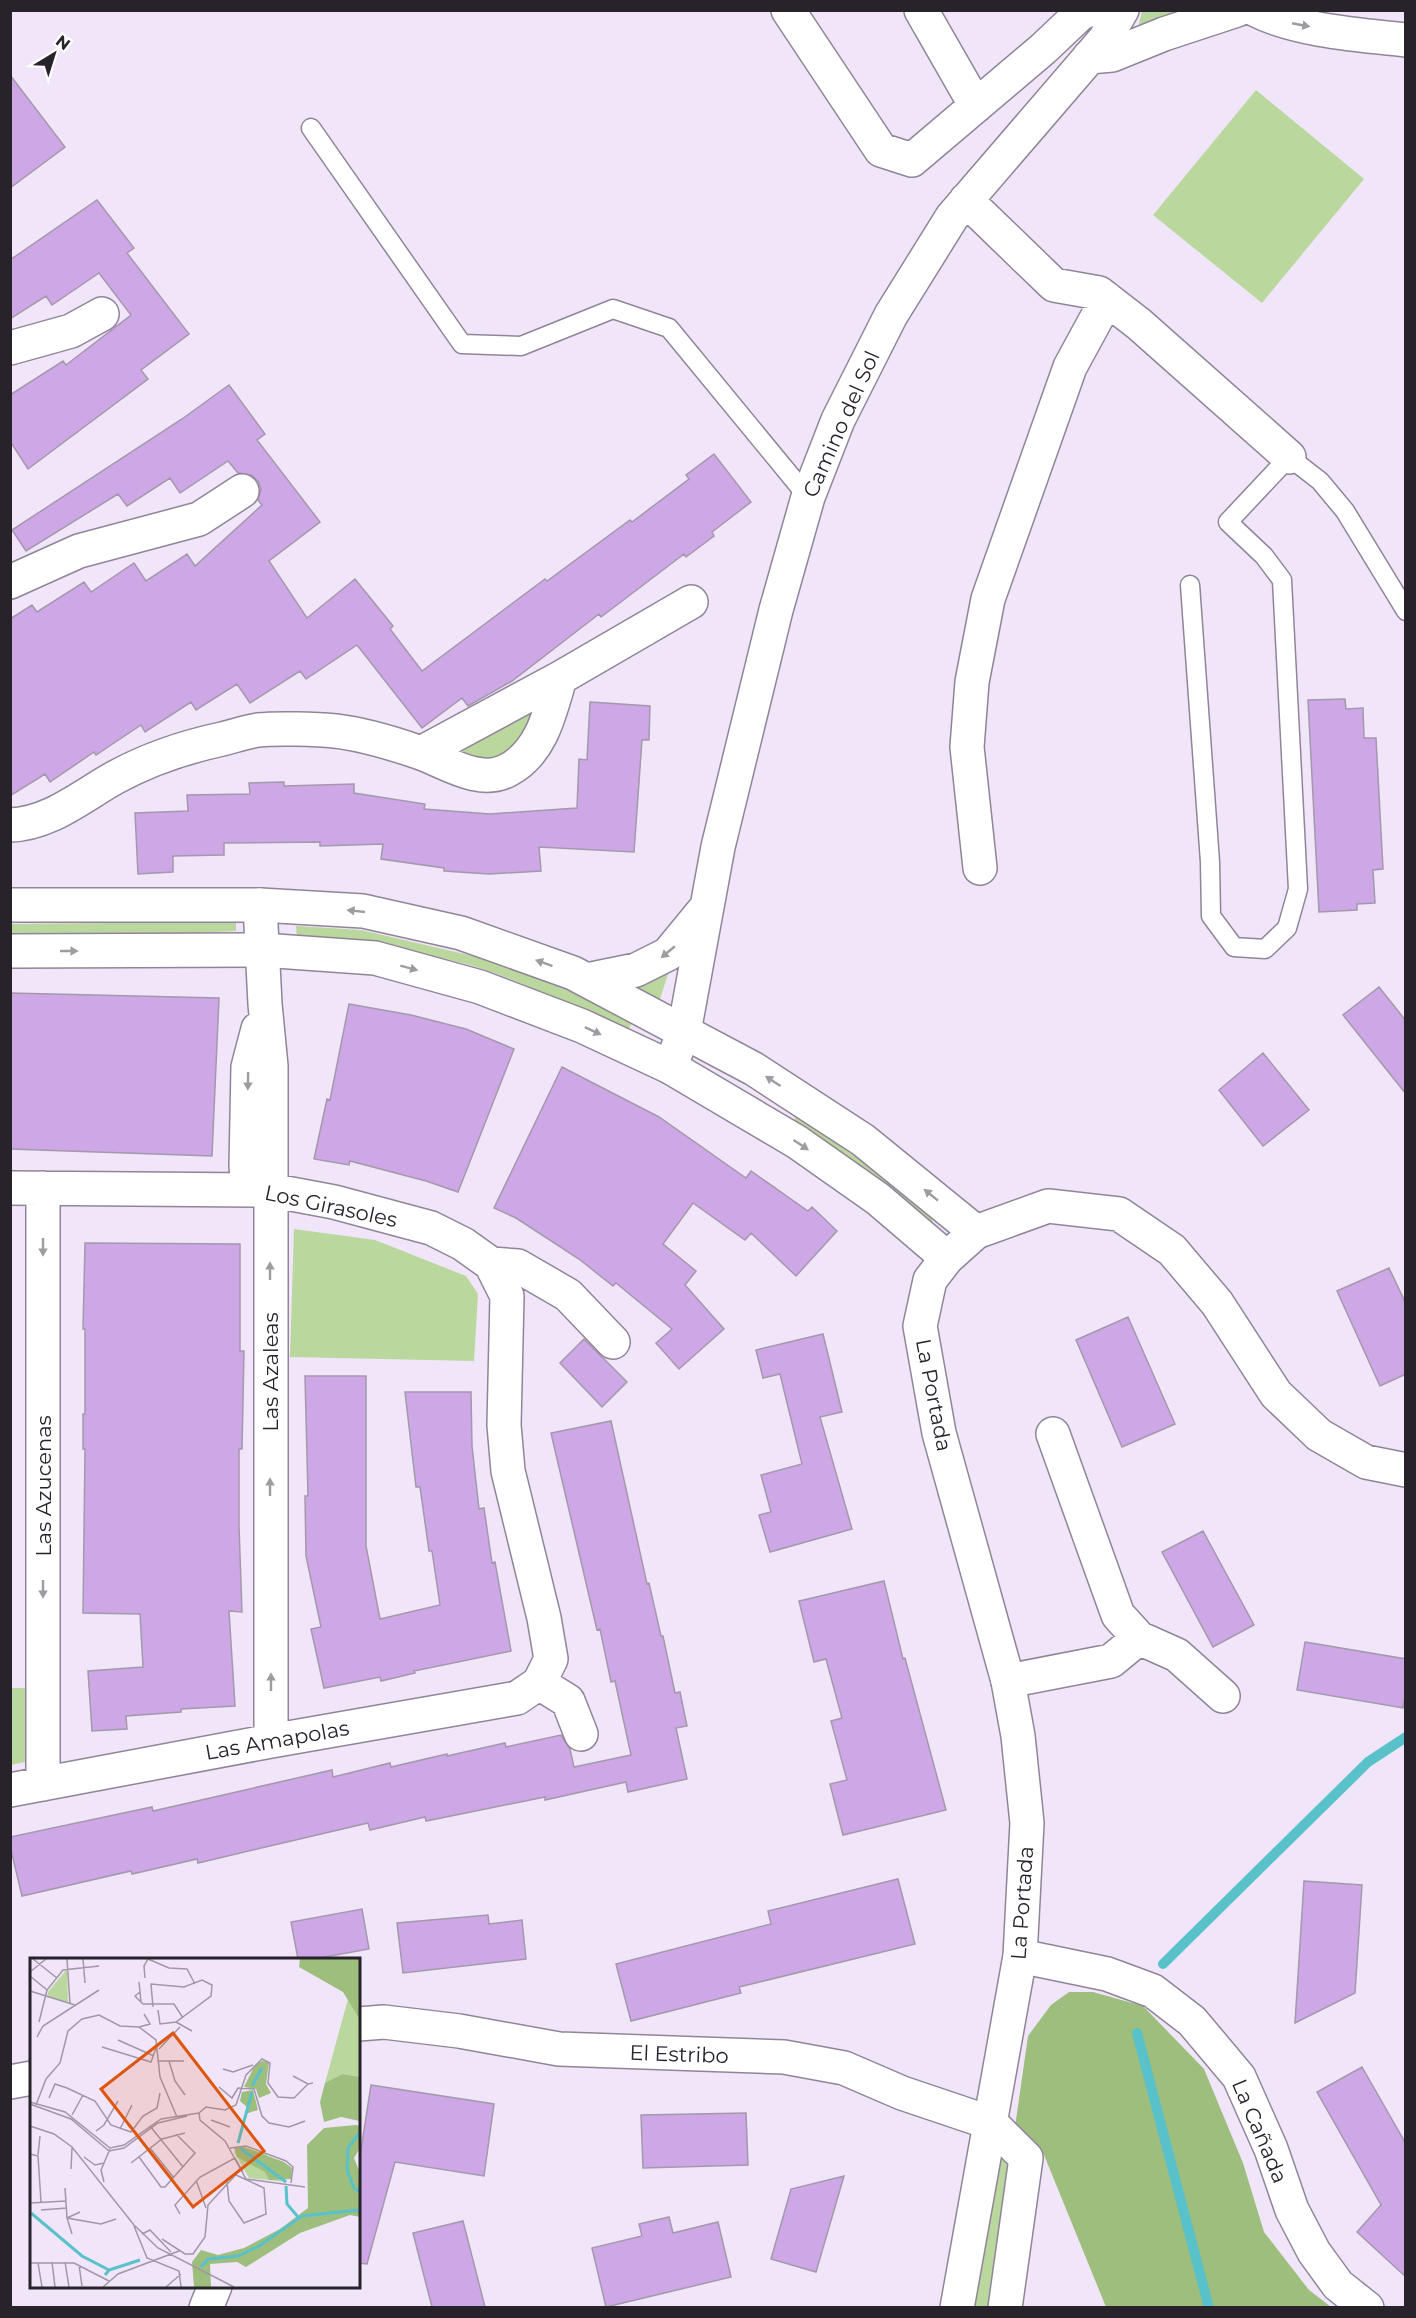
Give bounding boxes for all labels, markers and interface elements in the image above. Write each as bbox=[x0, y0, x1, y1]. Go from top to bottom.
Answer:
one-way arrow bbox=[1291, 21, 1310, 30]
north arrow bbox=[24, 24, 84, 84]
text: N bbox=[52, 31, 74, 54]
street label: Camino del Sol bbox=[798, 347, 884, 501]
one-way arrow bbox=[347, 906, 366, 916]
one-way arrow bbox=[660, 945, 676, 958]
one-way arrow bbox=[59, 946, 78, 956]
one-way arrow bbox=[535, 958, 553, 968]
one-way arrow bbox=[400, 963, 419, 973]
one-way arrow bbox=[585, 1027, 602, 1036]
one-way arrow bbox=[243, 1072, 253, 1091]
one-way arrow bbox=[765, 1076, 781, 1087]
one-way arrow bbox=[793, 1139, 809, 1150]
street label: Los Girasoles bbox=[262, 1180, 400, 1232]
one-way arrow bbox=[923, 1188, 939, 1201]
one-way arrow bbox=[38, 1237, 48, 1256]
one-way arrow bbox=[265, 1262, 275, 1281]
street label: Las Azaleas bbox=[258, 1312, 283, 1432]
street label: La Portada bbox=[911, 1337, 957, 1453]
street label: Las Azucenas bbox=[31, 1415, 56, 1557]
one-way arrow bbox=[265, 1478, 275, 1497]
one-way arrow bbox=[38, 1579, 48, 1598]
one-way arrow bbox=[266, 1673, 276, 1692]
street label: Las Amapolas bbox=[203, 1715, 351, 1765]
street label: La Portada bbox=[1006, 1845, 1038, 1961]
inset map bbox=[30, 1958, 360, 2288]
street label: El Estribo bbox=[629, 2040, 729, 2068]
street label: La Cañada bbox=[1227, 2075, 1293, 2187]

